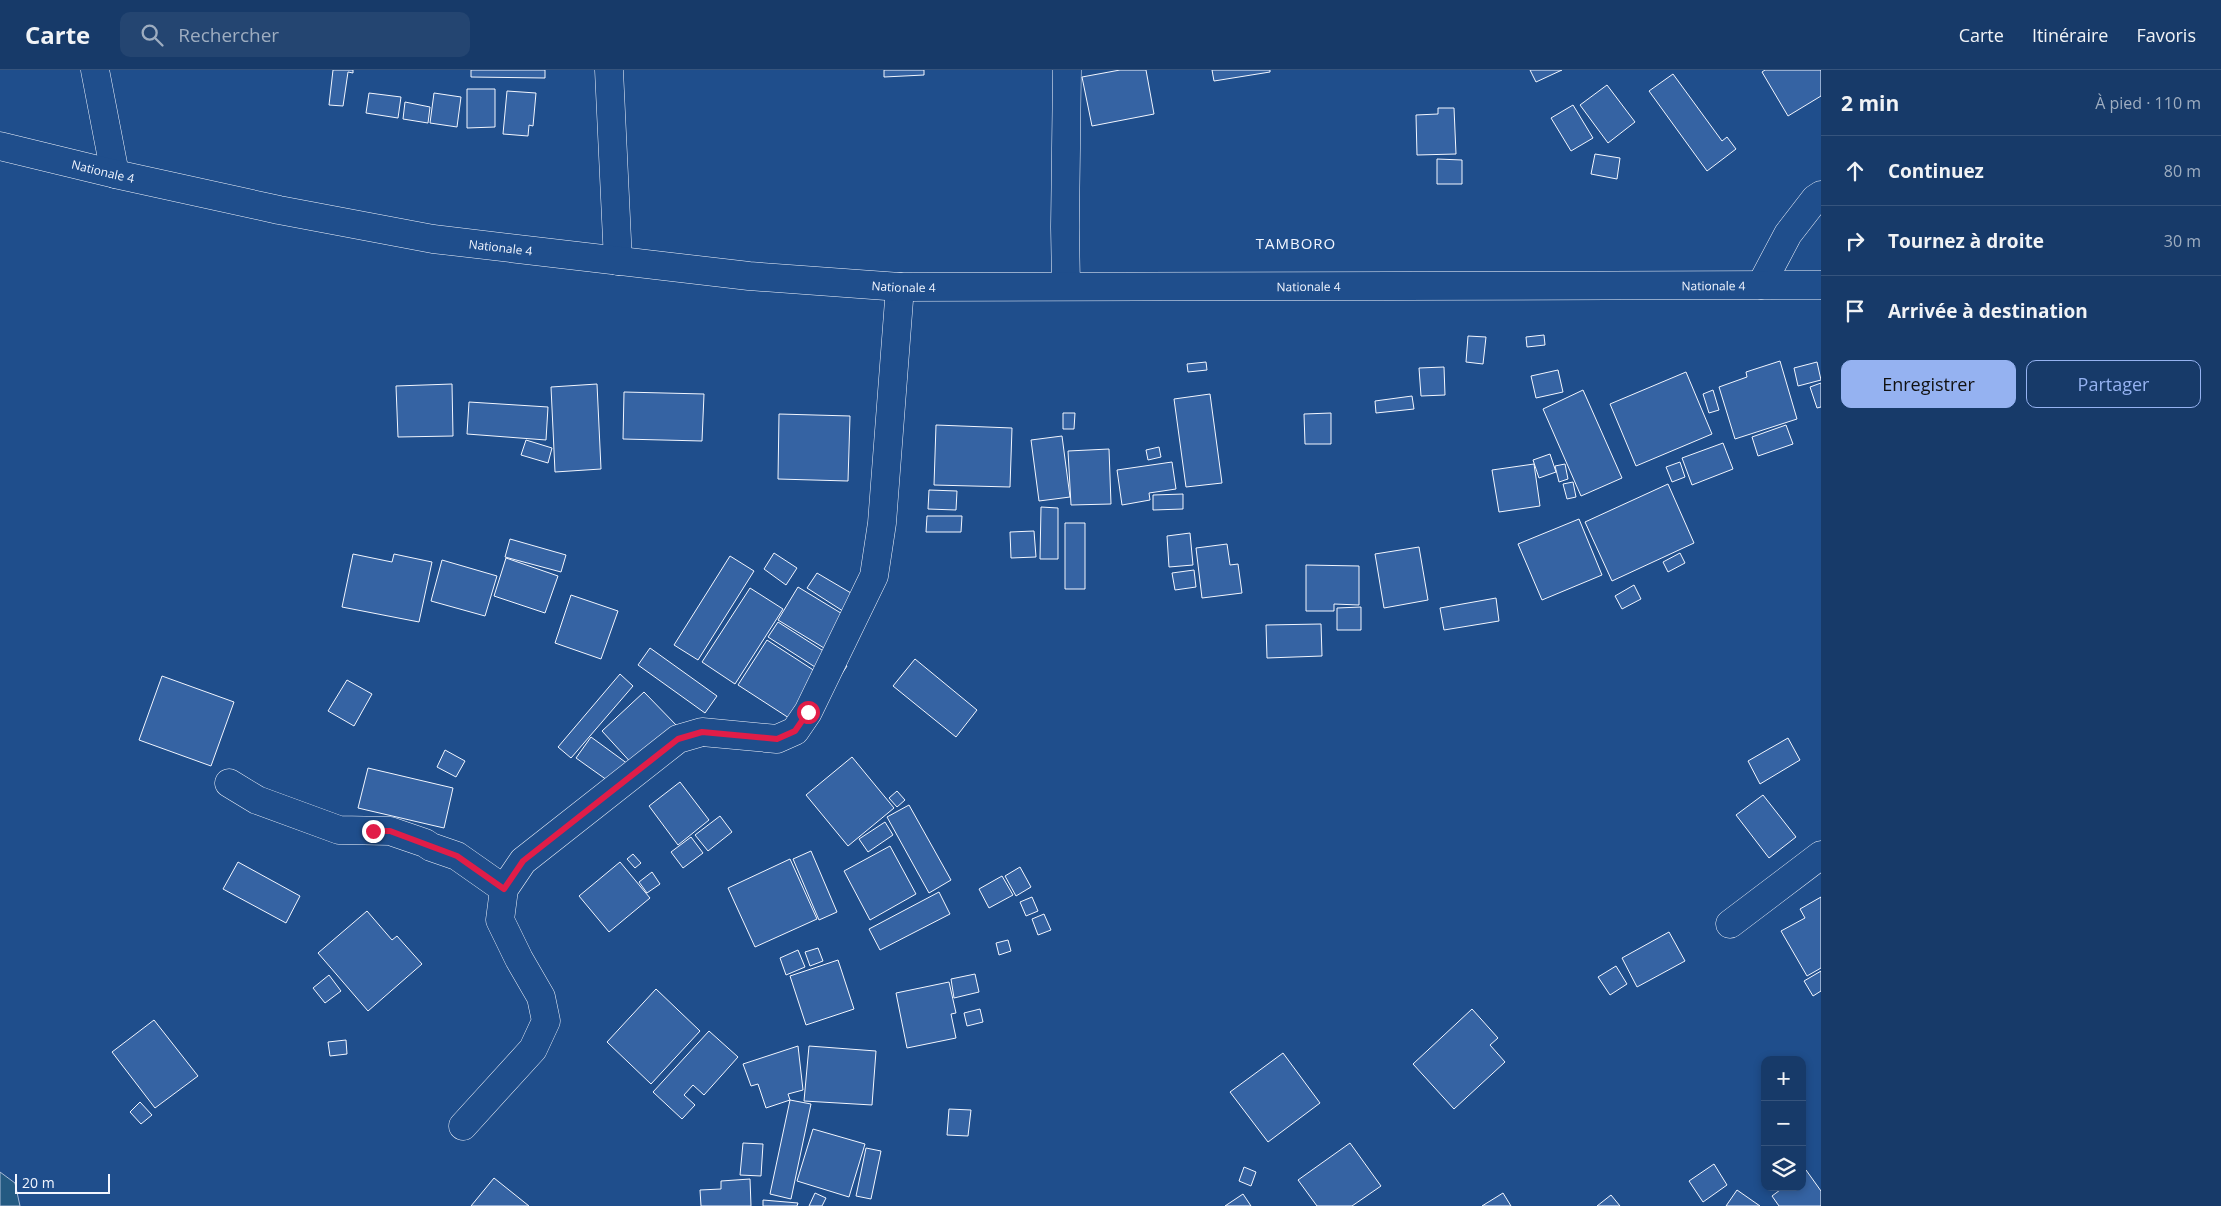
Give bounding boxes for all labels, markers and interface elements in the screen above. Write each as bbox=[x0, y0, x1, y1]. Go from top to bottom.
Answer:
search box bbox=[120, 12, 470, 57]
text: Carte bbox=[25, 18, 90, 51]
icon: search bbox=[138, 21, 166, 49]
text: Rechercher bbox=[178, 22, 279, 48]
text: Carte bbox=[1959, 23, 2004, 47]
text: Itinéraire bbox=[2032, 23, 2108, 47]
text: Favoris bbox=[2136, 23, 2196, 47]
text: 2 min bbox=[1841, 89, 1899, 117]
text: À pied · 110 m bbox=[2095, 92, 2201, 114]
street label: Nationale 4 bbox=[70, 155, 136, 187]
icon: ahead bbox=[1841, 157, 1869, 185]
text: Continuez bbox=[1888, 158, 1984, 184]
text: 80 m bbox=[2164, 160, 2201, 182]
icon: right bbox=[1841, 227, 1869, 255]
text: Tournez à droite bbox=[1888, 228, 2044, 254]
text: 30 m bbox=[2164, 230, 2201, 252]
district label: TAMBORO bbox=[1256, 233, 1336, 253]
street label: Nationale 4 bbox=[468, 235, 533, 259]
street label: Nationale 4 bbox=[871, 276, 936, 296]
street label: Nationale 4 bbox=[1681, 277, 1746, 294]
street label: Nationale 4 bbox=[1276, 278, 1341, 295]
icon: arrive bbox=[1841, 297, 1869, 325]
text: Arrivée à destination bbox=[1888, 298, 2088, 324]
button: Enregistrer bbox=[1841, 360, 2016, 408]
button: Partager bbox=[2026, 360, 2201, 408]
route start bbox=[797, 701, 820, 724]
route end bbox=[362, 820, 385, 843]
map controls bbox=[1761, 1056, 1806, 1191]
button: + bbox=[1761, 1056, 1806, 1101]
button: − bbox=[1761, 1101, 1806, 1146]
button: layers bbox=[1761, 1146, 1806, 1191]
scale bar bbox=[15, 1171, 110, 1194]
text: 20 m bbox=[22, 1173, 55, 1192]

